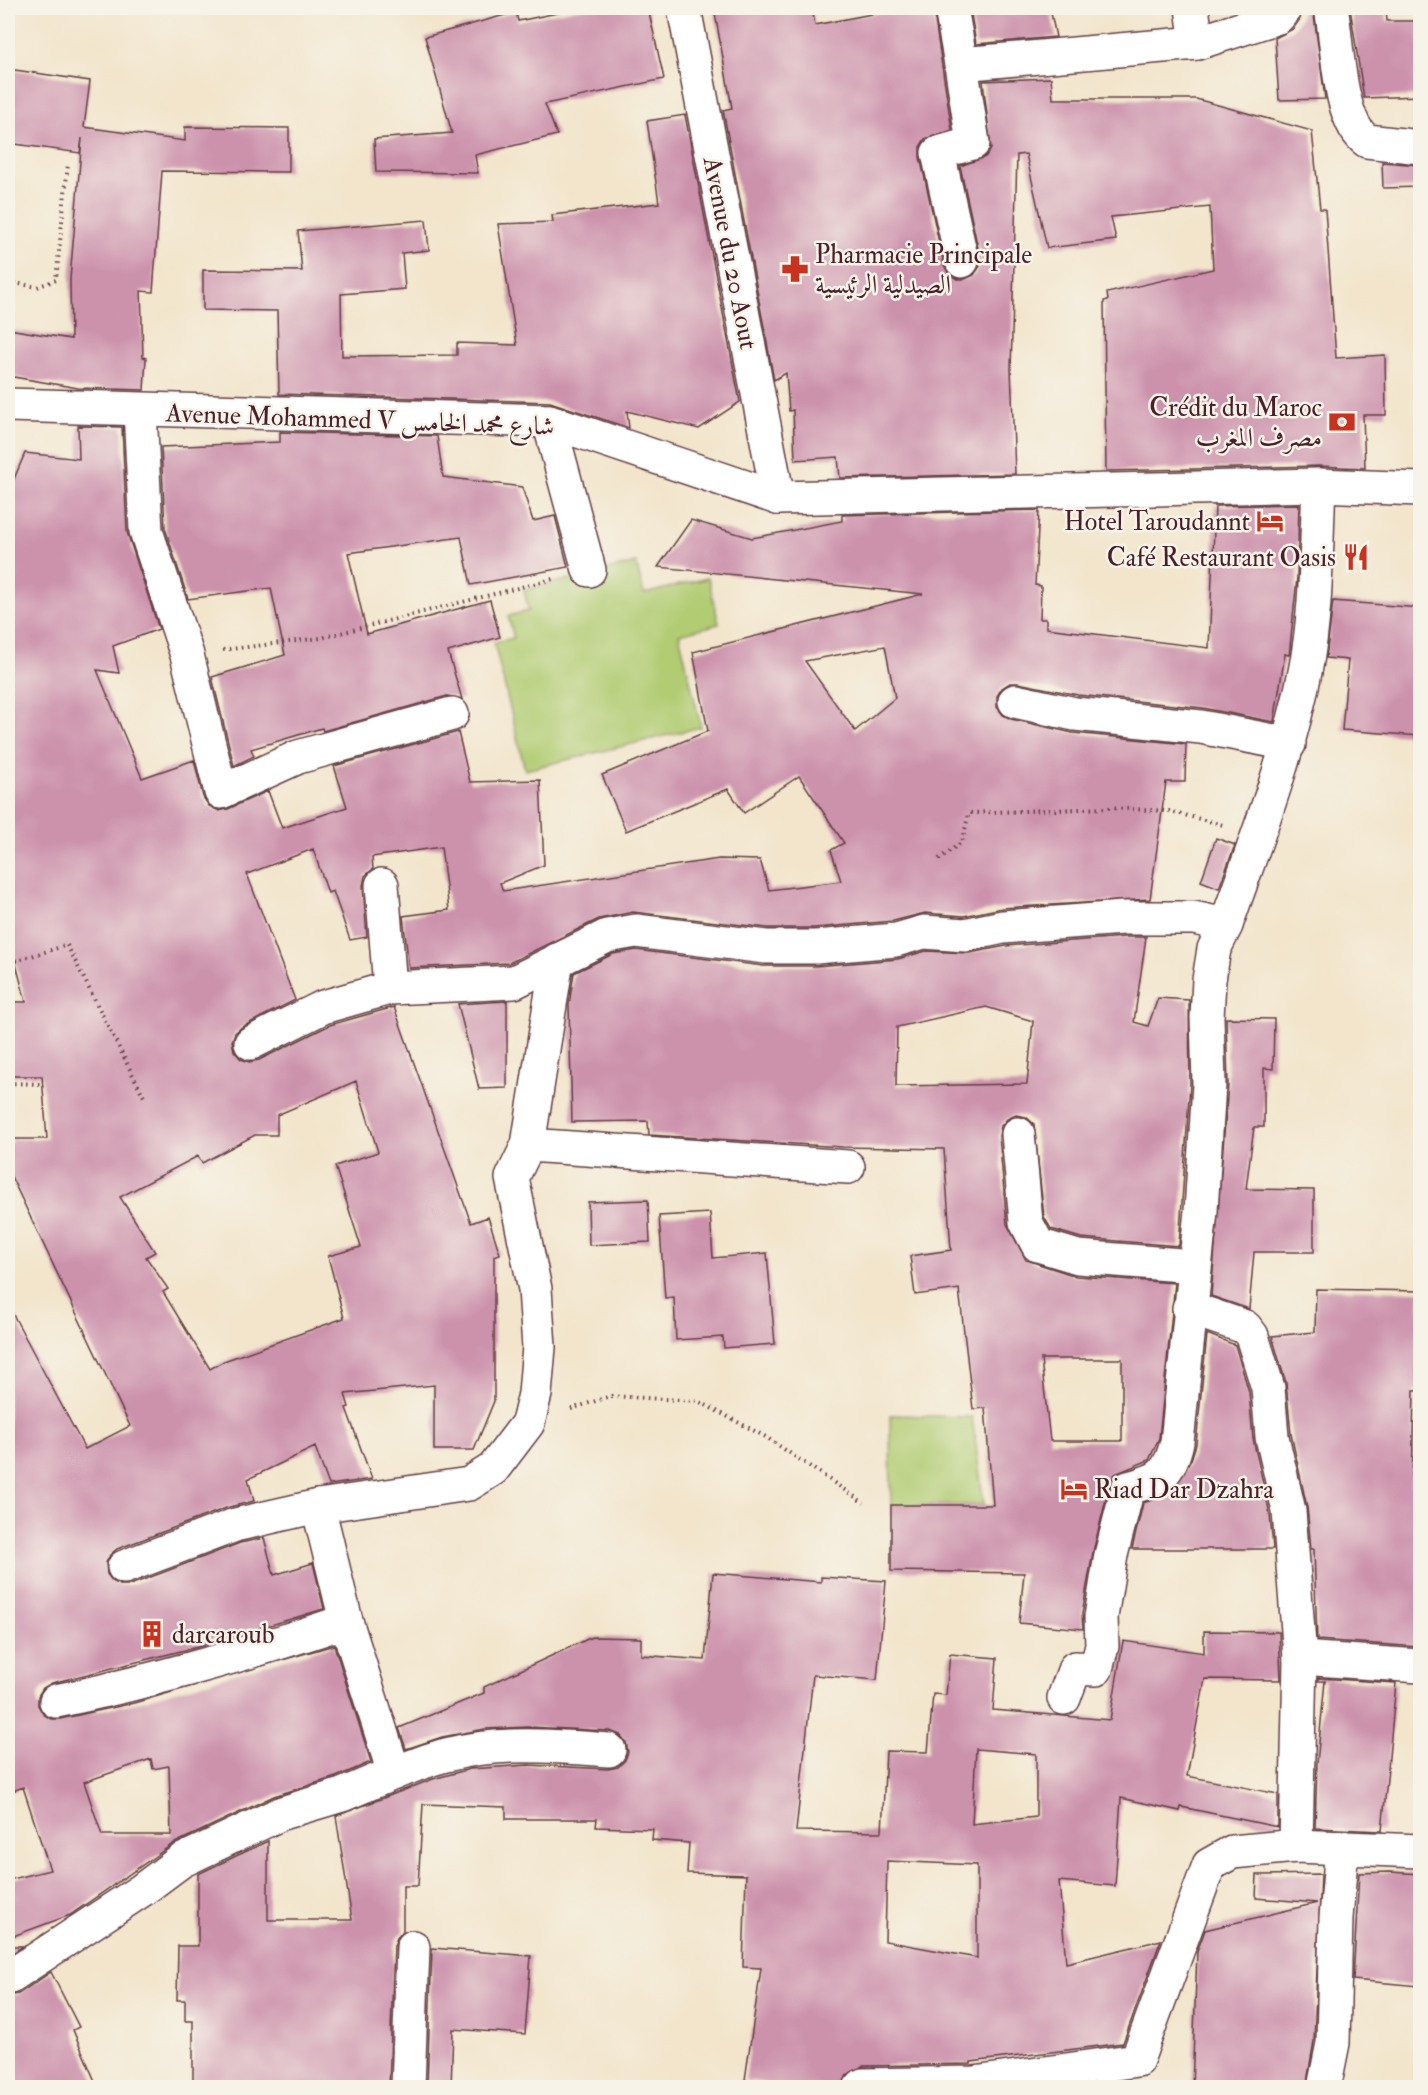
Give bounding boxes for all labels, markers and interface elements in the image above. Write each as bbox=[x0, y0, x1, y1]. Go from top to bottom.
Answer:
street label: Avenue du 20 Aout bbox=[695, 153, 764, 352]
place label: Pharmacie Principale الصيدلية الرئيسية bbox=[815, 239, 1032, 301]
pharmacy icon: Pharmacie Principale الصيدلية الرئيسية bbox=[780, 254, 810, 284]
place label: Crédit du Maroc مصرف المغرب bbox=[1149, 392, 1322, 454]
street label: Avenue Mohammed V شارع محمد الخامس bbox=[164, 397, 555, 448]
bank icon: Crédit du Maroc مصرف المغرب bbox=[1327, 407, 1357, 437]
place label: Hotel Taroudannt bbox=[1064, 506, 1250, 538]
hotel icon: Hotel Taroudannt bbox=[1255, 506, 1285, 536]
place label: Café Restaurant Oasis bbox=[1107, 542, 1336, 574]
restaurant icon: Café Restaurant Oasis bbox=[1341, 542, 1371, 572]
hotel icon: Riad Dar Dzahra bbox=[1059, 1474, 1089, 1504]
place label: Riad Dar Dzahra bbox=[1094, 1474, 1274, 1506]
building icon: darcaroub bbox=[137, 1619, 167, 1649]
place label: darcaroub bbox=[172, 1619, 275, 1651]

